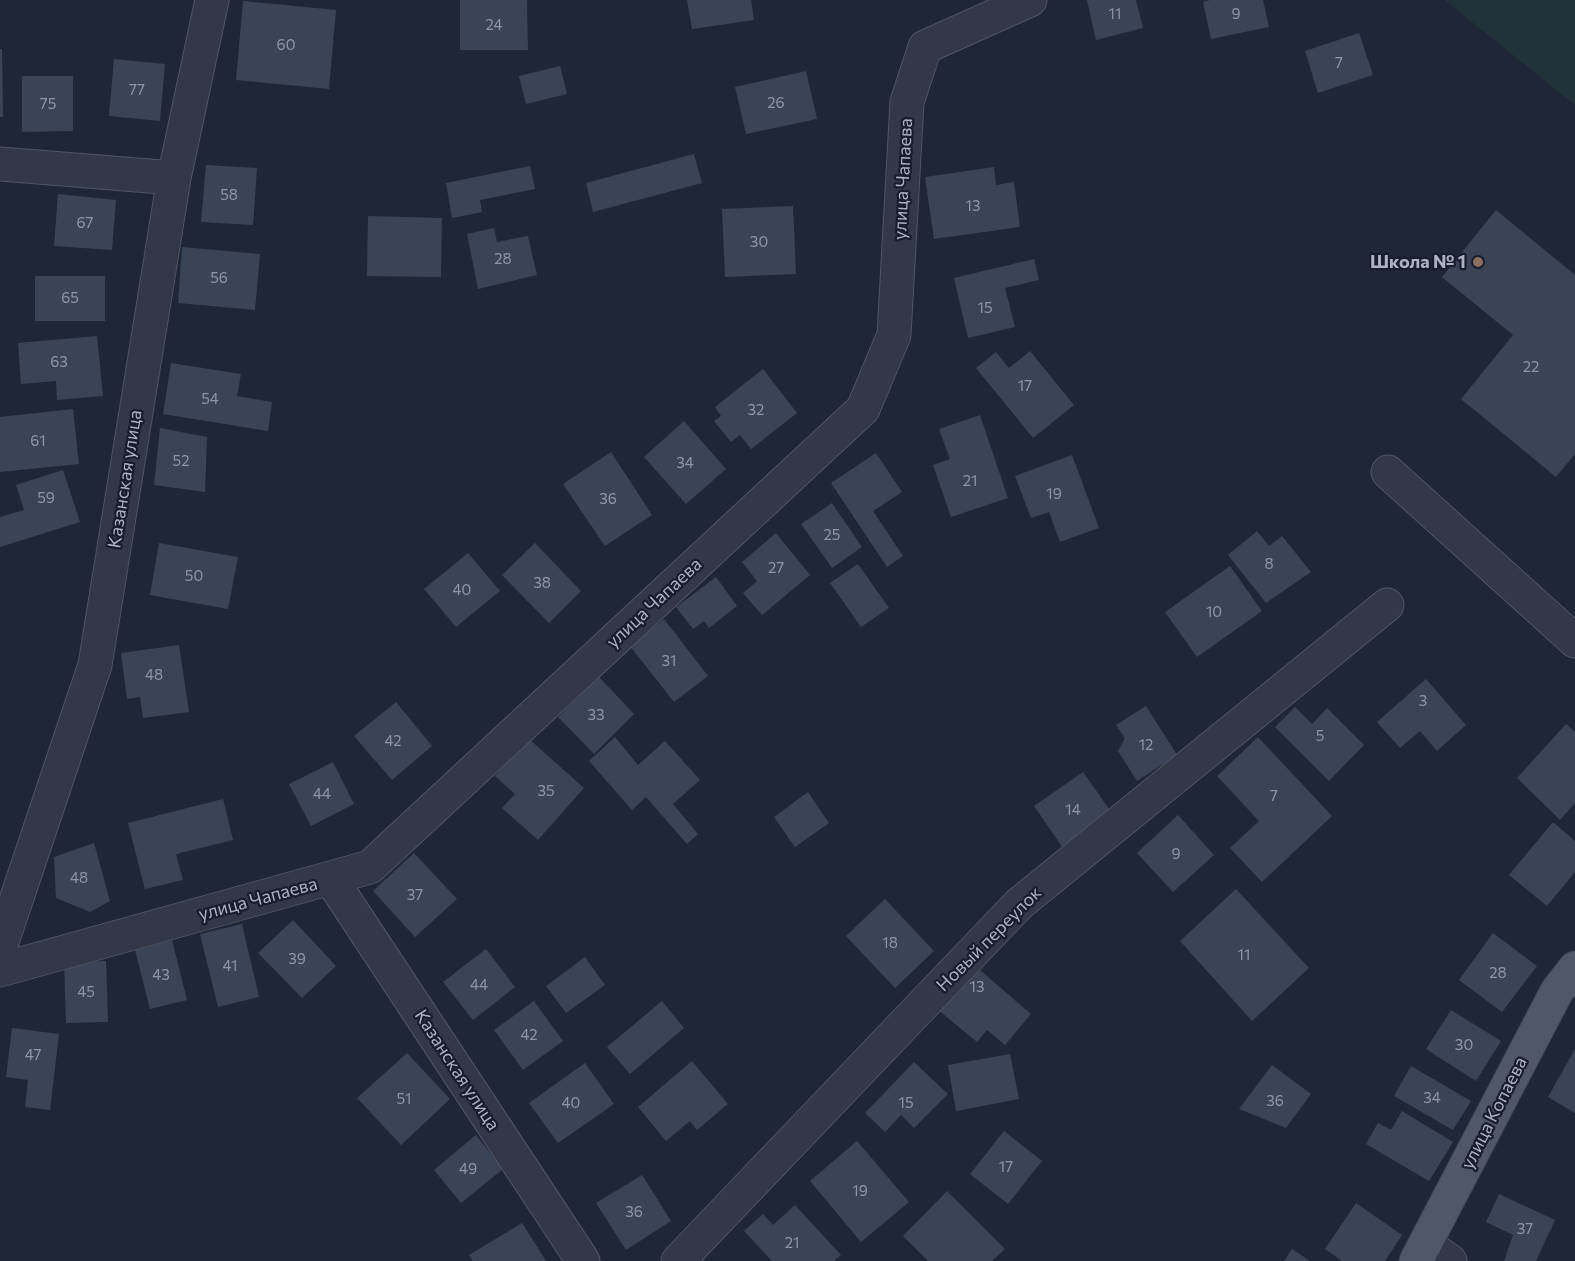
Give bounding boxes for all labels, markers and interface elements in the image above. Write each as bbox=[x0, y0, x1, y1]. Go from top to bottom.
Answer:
house number: 11 bbox=[1109, 5, 1121, 23]
house number: 9 bbox=[1231, 5, 1241, 23]
house number: 24 bbox=[485, 16, 503, 34]
house number: 60 bbox=[277, 36, 295, 54]
house number: 7 bbox=[1335, 54, 1343, 72]
house number: 77 bbox=[129, 81, 145, 99]
house number: 26 bbox=[767, 94, 785, 112]
house number: 75 bbox=[40, 95, 56, 113]
street label: улица Чапаева bbox=[889, 117, 917, 241]
house number: 58 bbox=[220, 186, 238, 204]
house number: 13 bbox=[966, 197, 980, 215]
house number: 67 bbox=[77, 214, 93, 232]
house number: 30 bbox=[750, 233, 768, 251]
house number: 28 bbox=[494, 250, 512, 268]
place label: Школа № 1 bbox=[1370, 251, 1466, 273]
marker: Школа № 1 bbox=[1471, 255, 1485, 269]
house number: 56 bbox=[210, 269, 228, 287]
house number: 65 bbox=[61, 289, 79, 307]
house number: 15 bbox=[977, 299, 993, 317]
house number: 63 bbox=[50, 353, 68, 371]
house number: 22 bbox=[1523, 358, 1539, 376]
house number: 17 bbox=[1018, 377, 1032, 395]
house number: 54 bbox=[201, 390, 219, 408]
house number: 32 bbox=[748, 401, 764, 419]
street label: Казанская улица bbox=[103, 408, 147, 550]
house number: 61 bbox=[30, 432, 46, 450]
house number: 52 bbox=[173, 452, 189, 470]
house number: 34 bbox=[676, 454, 694, 472]
house number: 21 bbox=[963, 472, 977, 490]
house number: 19 bbox=[1046, 485, 1062, 503]
house number: 59 bbox=[37, 489, 55, 507]
house number: 36 bbox=[599, 490, 617, 508]
house number: 25 bbox=[824, 526, 840, 544]
street label: улица Чапаева bbox=[602, 553, 706, 653]
house number: 8 bbox=[1264, 555, 1274, 573]
house number: 27 bbox=[768, 559, 784, 577]
house number: 50 bbox=[185, 567, 203, 585]
house number: 38 bbox=[533, 574, 551, 592]
house number: 40 bbox=[453, 581, 471, 599]
house number: 10 bbox=[1206, 603, 1222, 621]
house number: 31 bbox=[662, 652, 676, 670]
house number: 48 bbox=[145, 666, 163, 684]
house number: 3 bbox=[1419, 692, 1427, 710]
house number: 33 bbox=[587, 706, 605, 724]
house number: 5 bbox=[1316, 727, 1324, 745]
house number: 42 bbox=[384, 732, 402, 750]
house number: 12 bbox=[1139, 736, 1153, 754]
house number: 35 bbox=[537, 782, 555, 800]
house number: 44 bbox=[313, 785, 331, 803]
house number: 7 bbox=[1270, 787, 1278, 805]
house number: 14 bbox=[1065, 801, 1081, 819]
house number: 9 bbox=[1171, 845, 1181, 863]
house number: 48 bbox=[70, 869, 88, 887]
street label: улица Чапаева bbox=[196, 873, 320, 925]
street label: Новый переулок bbox=[932, 882, 1046, 996]
house number: 37 bbox=[407, 886, 423, 904]
house number: 18 bbox=[882, 934, 898, 952]
house number: 11 bbox=[1238, 946, 1250, 964]
house number: 39 bbox=[288, 950, 306, 968]
house number: 41 bbox=[223, 957, 237, 975]
house number: 28 bbox=[1489, 964, 1507, 982]
house number: 43 bbox=[152, 966, 170, 984]
house number: 44 bbox=[470, 976, 488, 994]
house number: 13 bbox=[970, 978, 984, 996]
house number: 45 bbox=[77, 983, 95, 1001]
street label: Казанская улица bbox=[410, 1006, 504, 1134]
house number: 42 bbox=[520, 1026, 538, 1044]
house number: 30 bbox=[1455, 1036, 1473, 1054]
house number: 47 bbox=[25, 1046, 41, 1064]
street label: улица Копаева bbox=[1456, 1053, 1532, 1173]
house number: 34 bbox=[1423, 1089, 1441, 1107]
house number: 51 bbox=[396, 1090, 412, 1108]
house number: 36 bbox=[1266, 1092, 1284, 1110]
house number: 40 bbox=[562, 1094, 580, 1112]
house number: 15 bbox=[898, 1094, 914, 1112]
house number: 17 bbox=[999, 1158, 1013, 1176]
house number: 49 bbox=[459, 1160, 477, 1178]
house number: 19 bbox=[852, 1182, 868, 1200]
house number: 36 bbox=[625, 1203, 643, 1221]
house number: 37 bbox=[1517, 1220, 1533, 1238]
house number: 21 bbox=[785, 1234, 799, 1252]

